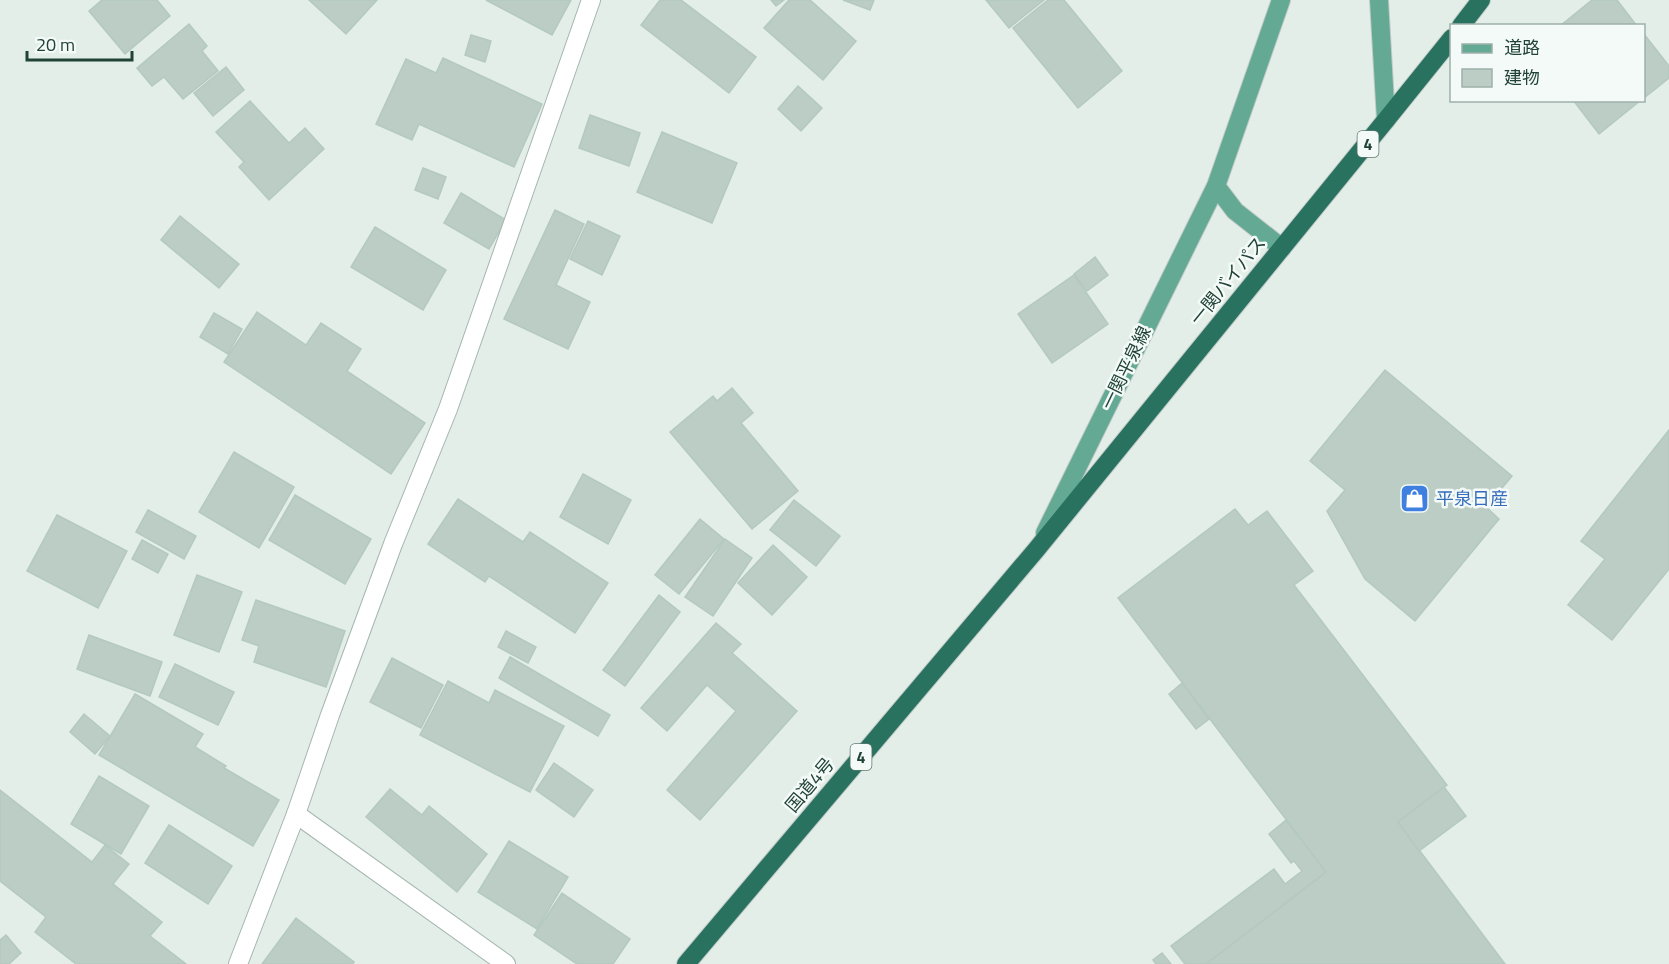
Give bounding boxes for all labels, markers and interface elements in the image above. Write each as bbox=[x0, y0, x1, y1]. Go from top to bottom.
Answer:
scale bar bbox=[27, 24, 132, 62]
legend bbox=[1450, 24, 1645, 102]
text: 20 m bbox=[36, 31, 75, 58]
text: 道路 bbox=[1504, 34, 1540, 61]
text: 建物 bbox=[1504, 64, 1540, 91]
road number: 4 bbox=[1358, 131, 1378, 157]
street label: 一関バイパス bbox=[1183, 230, 1272, 331]
street label: 一関平泉線 bbox=[1094, 321, 1157, 414]
shop icon: 平泉日産 bbox=[1399, 483, 1431, 515]
place label: 平泉日産 bbox=[1436, 485, 1508, 512]
road number: 4 bbox=[850, 744, 872, 770]
street label: 国道4号 bbox=[779, 751, 841, 818]

